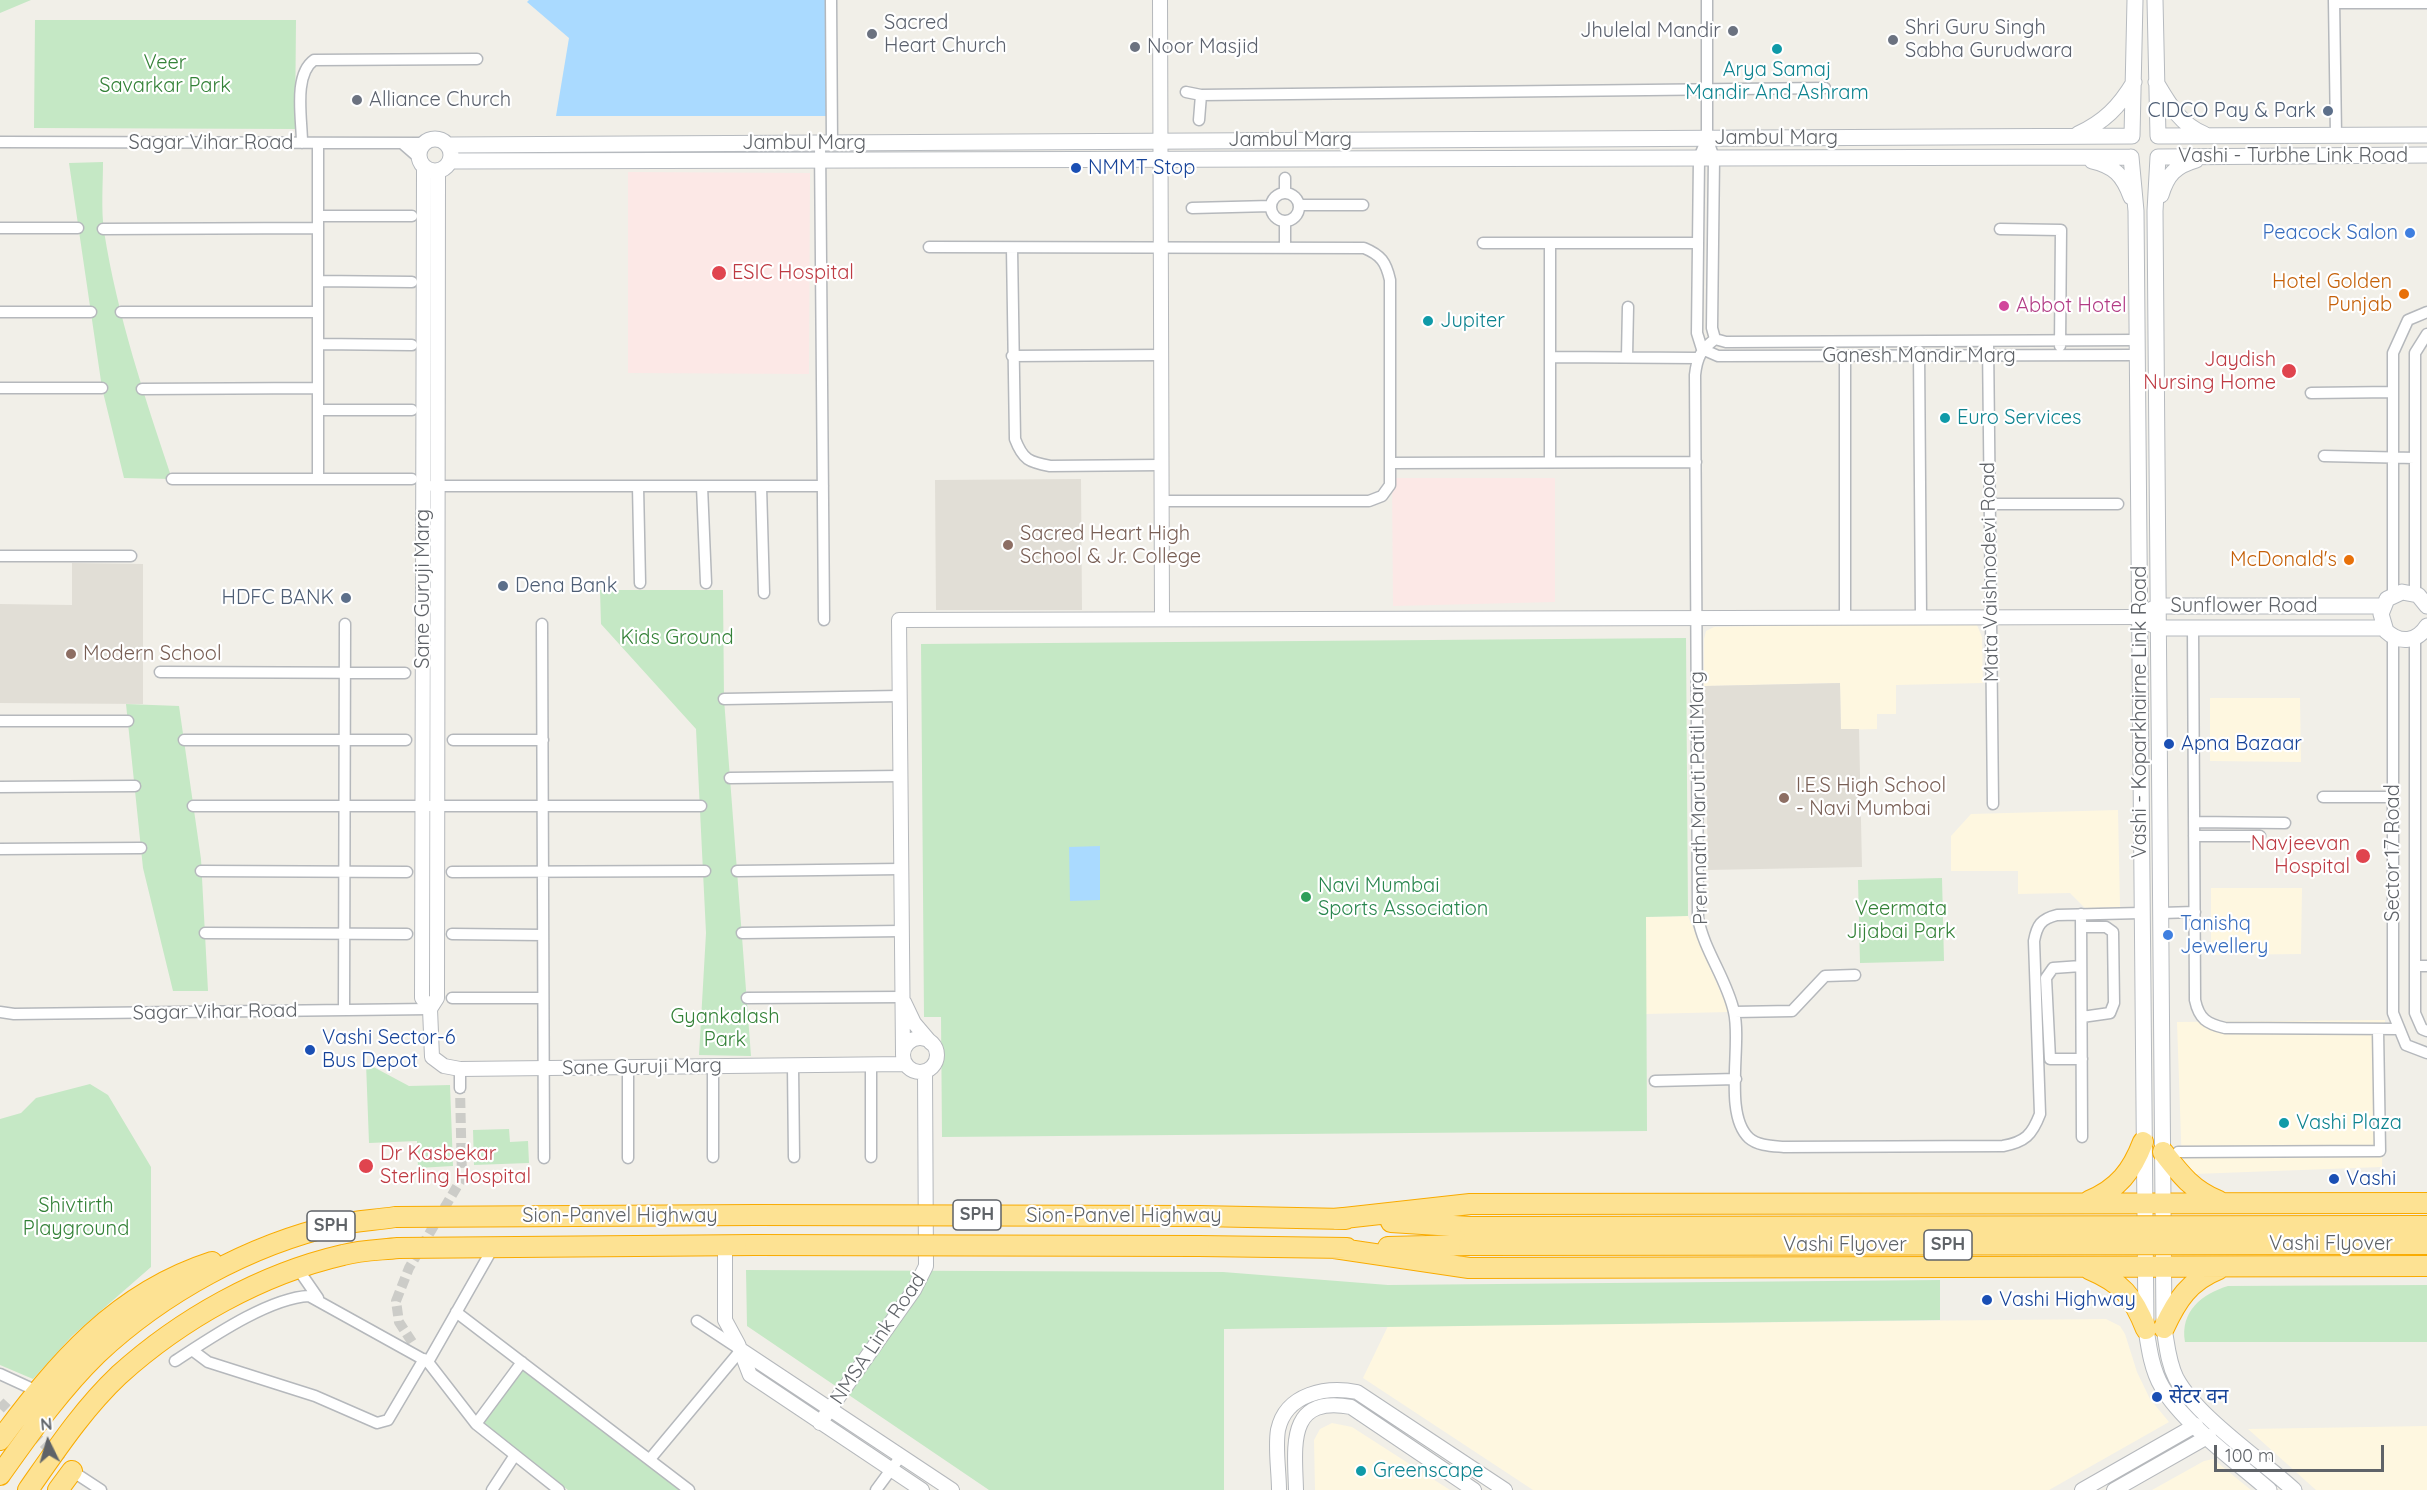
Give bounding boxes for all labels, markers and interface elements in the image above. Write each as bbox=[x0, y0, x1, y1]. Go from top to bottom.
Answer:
place label: Sacred Heart Church bbox=[884, 11, 1007, 58]
place label: Shri Guru Singh Sabha Gurudwara bbox=[1905, 16, 2073, 63]
place label: Jhulelal Mandir bbox=[1580, 19, 1721, 43]
marker: Jhulelal Mandir bbox=[1726, 24, 1740, 38]
marker: Sacred Heart Church bbox=[865, 27, 879, 41]
marker: Shri Guru Singh Sabha Gurudwara bbox=[1886, 33, 1900, 47]
place label: Noor Masjid bbox=[1147, 35, 1259, 59]
marker: Noor Masjid bbox=[1128, 40, 1142, 54]
marker: Arya Samaj Mandir And Ashram bbox=[1770, 42, 1784, 56]
park label: Veer Savarkar Park bbox=[99, 51, 231, 98]
place label: Arya Samaj Mandir And Ashram bbox=[1685, 58, 1869, 105]
place label: Alliance Church bbox=[369, 88, 511, 112]
marker: Alliance Church bbox=[350, 93, 364, 107]
place label: CIDCO Pay & Park bbox=[2148, 99, 2316, 123]
marker: CIDCO Pay & Park bbox=[2321, 104, 2335, 118]
street label: Jambul Marg bbox=[1714, 126, 1838, 150]
street label: Jambul Marg bbox=[1228, 128, 1352, 152]
street label: Sagar Vihar Road bbox=[129, 131, 293, 155]
street label: Jambul Marg bbox=[742, 131, 866, 155]
street label: Vashi - Turbhe Link Road bbox=[2178, 144, 2408, 168]
place label: NMMT Stop bbox=[1088, 156, 1195, 180]
marker: NMMT Stop bbox=[1069, 161, 1083, 175]
place label: Peacock Salon bbox=[2262, 221, 2398, 245]
marker: Peacock Salon bbox=[2403, 226, 2417, 240]
place label: ESIC Hospital bbox=[732, 261, 854, 285]
marker: ESIC Hospital bbox=[710, 264, 728, 282]
place label: Hotel Golden Punjab bbox=[2272, 270, 2392, 317]
marker: Hotel Golden Punjab bbox=[2397, 287, 2411, 301]
place label: Abbot Hotel bbox=[2016, 294, 2127, 318]
marker: Abbot Hotel bbox=[1997, 299, 2011, 313]
place label: Jupiter bbox=[1440, 309, 1505, 333]
marker: Jupiter bbox=[1421, 314, 1435, 328]
street label: Ganesh Mandir Marg bbox=[1822, 344, 2016, 368]
place label: Jaydish Nursing Home bbox=[2143, 348, 2276, 395]
marker: Jaydish Nursing Home bbox=[2280, 362, 2298, 380]
place label: Euro Services bbox=[1957, 406, 2081, 430]
marker: Euro Services bbox=[1938, 411, 1952, 425]
street label: Mata Vaishnodevi Road bbox=[1976, 462, 2004, 682]
street label: Sane Guruji Marg bbox=[411, 509, 435, 669]
place label: Sacred Heart High School & Jr. College bbox=[1020, 522, 1201, 569]
marker: Sacred Heart High School & Jr. College bbox=[1001, 538, 1015, 552]
place label: McDonald's bbox=[2230, 548, 2337, 572]
marker: McDonald's bbox=[2342, 553, 2356, 567]
street label: Vashi - Koparkhairne Link Road bbox=[2128, 566, 2152, 858]
place label: Dena Bank bbox=[515, 574, 617, 598]
marker: Dena Bank bbox=[496, 579, 510, 593]
place label: HDFC BANK bbox=[222, 586, 334, 610]
marker: HDFC BANK bbox=[339, 591, 353, 605]
street label: Sunflower Road bbox=[2170, 594, 2318, 618]
park label: Kids Ground bbox=[620, 626, 734, 650]
place label: Modern School bbox=[83, 642, 221, 666]
marker: Modern School bbox=[64, 647, 78, 661]
street label: Premnath Maruti Patil Marg bbox=[1685, 671, 1713, 925]
place label: Apna Bazaar bbox=[2181, 732, 2302, 756]
marker: Apna Bazaar bbox=[2162, 737, 2176, 751]
place label: I.E.S High School - Navi Mumbai bbox=[1796, 774, 1946, 821]
street label: Sector 17 Road bbox=[2381, 784, 2405, 922]
marker: I.E.S High School - Navi Mumbai bbox=[1777, 791, 1791, 805]
place label: Navjeevan Hospital bbox=[2251, 832, 2350, 879]
marker: Navjeevan Hospital bbox=[2354, 847, 2372, 865]
place label: Navi Mumbai Sports Association bbox=[1318, 874, 1488, 921]
marker: Navi Mumbai Sports Association bbox=[1299, 890, 1313, 904]
park label: Veermata Jijabai Park bbox=[1846, 897, 1956, 944]
place label: Tanishq Jewellery bbox=[2180, 912, 2268, 959]
marker: Tanishq Jewellery bbox=[2161, 928, 2175, 942]
street label: Sagar Vihar Road bbox=[132, 999, 298, 1025]
park label: Gyankalash Park bbox=[670, 1005, 780, 1052]
place label: Vashi Sector-6 Bus Depot bbox=[322, 1026, 456, 1073]
marker: Vashi Sector-6 Bus Depot bbox=[303, 1043, 317, 1057]
street label: Sane Guruji Marg bbox=[562, 1054, 722, 1080]
place label: Vashi Plaza bbox=[2296, 1111, 2402, 1135]
marker: Vashi Plaza bbox=[2277, 1116, 2291, 1130]
place label: Dr Kasbekar Sterling Hospital bbox=[380, 1142, 531, 1189]
marker: Dr Kasbekar Sterling Hospital bbox=[357, 1157, 375, 1175]
place label: Vashi bbox=[2346, 1167, 2396, 1191]
marker: Vashi bbox=[2327, 1172, 2341, 1186]
park label: Shivtirth Playground bbox=[23, 1194, 129, 1241]
road number: SPH bbox=[953, 1200, 1001, 1230]
street label: Sion-Panvel Highway bbox=[522, 1204, 718, 1228]
street label: Sion-Panvel Highway bbox=[1026, 1204, 1222, 1228]
road number: SPH bbox=[307, 1211, 355, 1241]
road number: SPH bbox=[1924, 1230, 1972, 1260]
street label: Vashi Flyover bbox=[2269, 1232, 2393, 1256]
street label: Vashi Flyover bbox=[1783, 1233, 1907, 1257]
street label: NMSA Link Road bbox=[825, 1269, 931, 1409]
place label: Vashi Highway bbox=[1999, 1288, 2136, 1312]
marker: Vashi Highway bbox=[1980, 1293, 1994, 1307]
place label: सेंटर वन bbox=[2169, 1385, 2228, 1409]
marker: सेंटर वन bbox=[2150, 1390, 2164, 1404]
north arrow bbox=[18, 1412, 78, 1472]
text: N bbox=[40, 1414, 53, 1435]
scale bar bbox=[2217, 1433, 2386, 1471]
text: 100 m bbox=[2225, 1444, 2274, 1467]
place label: Greenscape bbox=[1373, 1459, 1484, 1483]
marker: Greenscape bbox=[1354, 1464, 1368, 1478]

